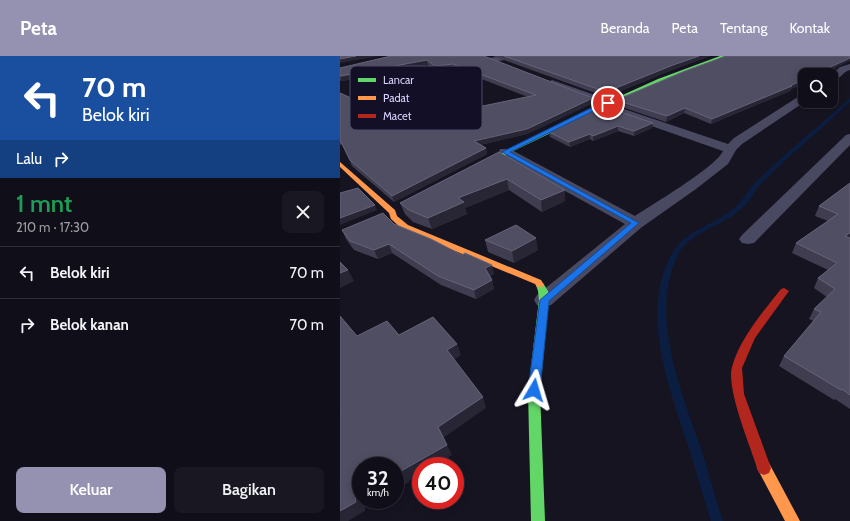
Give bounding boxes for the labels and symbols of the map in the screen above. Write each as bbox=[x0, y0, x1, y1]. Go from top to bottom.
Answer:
legend bbox=[350, 66, 482, 130]
text: Lancar bbox=[383, 73, 414, 87]
pin bbox=[591, 86, 625, 120]
text: Padat bbox=[383, 91, 410, 105]
text: Macet bbox=[383, 109, 412, 123]
position arrow bbox=[513, 369, 555, 411]
speed limit sign: 40 bbox=[412, 457, 464, 509]

